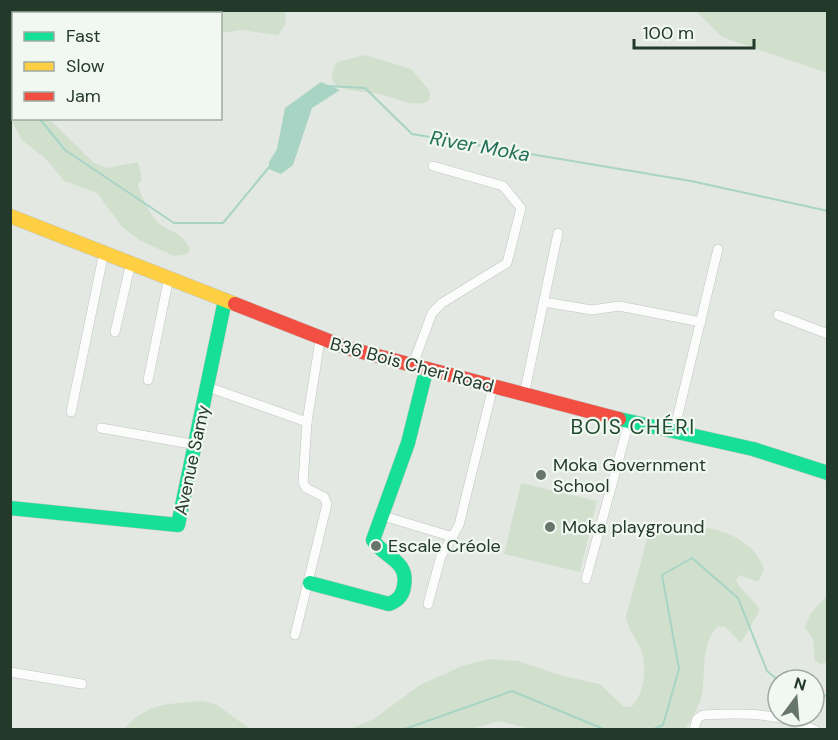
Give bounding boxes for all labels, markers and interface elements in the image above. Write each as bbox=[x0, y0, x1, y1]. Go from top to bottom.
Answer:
legend bbox=[12, 12, 222, 120]
scale bar bbox=[634, 12, 754, 50]
text: 100 m bbox=[643, 21, 694, 45]
text: Fast bbox=[66, 24, 101, 48]
text: Slow bbox=[66, 54, 105, 78]
text: Jam bbox=[66, 84, 101, 108]
water label: River Moka bbox=[428, 124, 532, 168]
street label: B36 Bois Cheri Road bbox=[328, 332, 496, 398]
street label: Avenue Samy bbox=[169, 403, 215, 517]
district label: BOIS CHÉRI bbox=[570, 413, 696, 441]
place label: Moka Government School bbox=[553, 453, 706, 498]
marker: Moka Government School bbox=[534, 468, 548, 482]
place label: Moka playground bbox=[562, 515, 705, 539]
marker: Moka playground bbox=[543, 520, 557, 534]
place label: Escale Créole bbox=[388, 534, 501, 558]
marker: Escale Créole bbox=[369, 539, 383, 553]
north arrow bbox=[766, 668, 826, 728]
text: N bbox=[791, 672, 809, 696]

